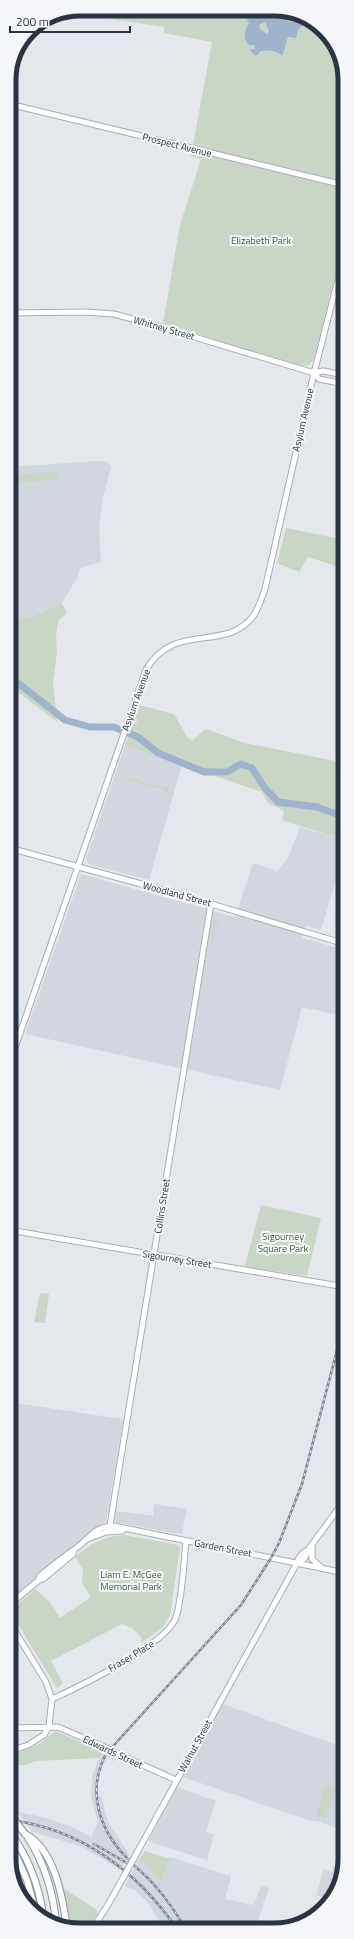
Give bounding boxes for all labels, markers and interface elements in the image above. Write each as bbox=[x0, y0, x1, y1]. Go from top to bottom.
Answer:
scale bar bbox=[10, 8, 130, 34]
text: 200 m bbox=[16, 12, 49, 31]
street label: Prospect Avenue bbox=[141, 129, 213, 161]
park label: Elizabeth Park bbox=[231, 233, 291, 248]
street label: Whitney Street bbox=[132, 312, 197, 344]
street label: Asylum Avenue bbox=[288, 387, 318, 453]
street label: Asylum Avenue bbox=[118, 667, 154, 733]
street label: Woodland Street bbox=[141, 878, 213, 910]
street label: Collins Street bbox=[150, 1177, 174, 1235]
park label: Sigourney Square Park bbox=[258, 1229, 309, 1256]
street label: Sigourney Street bbox=[141, 1246, 213, 1272]
street label: Garden Street bbox=[193, 1535, 253, 1561]
park label: Liam E. McGee Memorial Park bbox=[100, 1567, 162, 1594]
street label: Fraser Place bbox=[105, 1636, 157, 1676]
street label: Walnut Street bbox=[174, 1716, 216, 1775]
street label: Edwards Street bbox=[81, 1732, 146, 1773]

